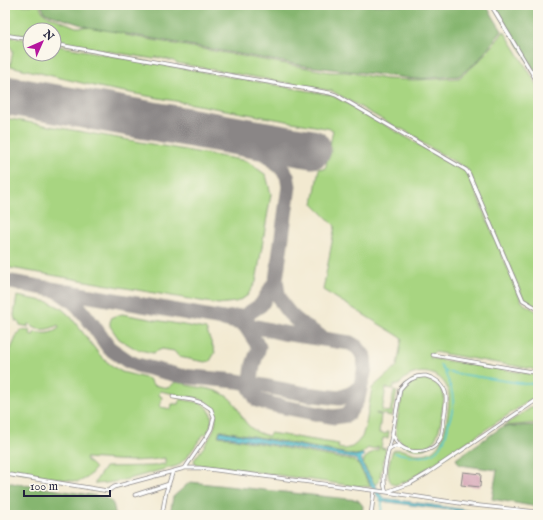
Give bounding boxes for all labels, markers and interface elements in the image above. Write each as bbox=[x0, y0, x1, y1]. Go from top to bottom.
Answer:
north arrow bbox=[22, 22, 62, 62]
text: N bbox=[39, 27, 57, 44]
scale bar bbox=[24, 472, 110, 498]
text: 100 m bbox=[30, 479, 58, 494]

